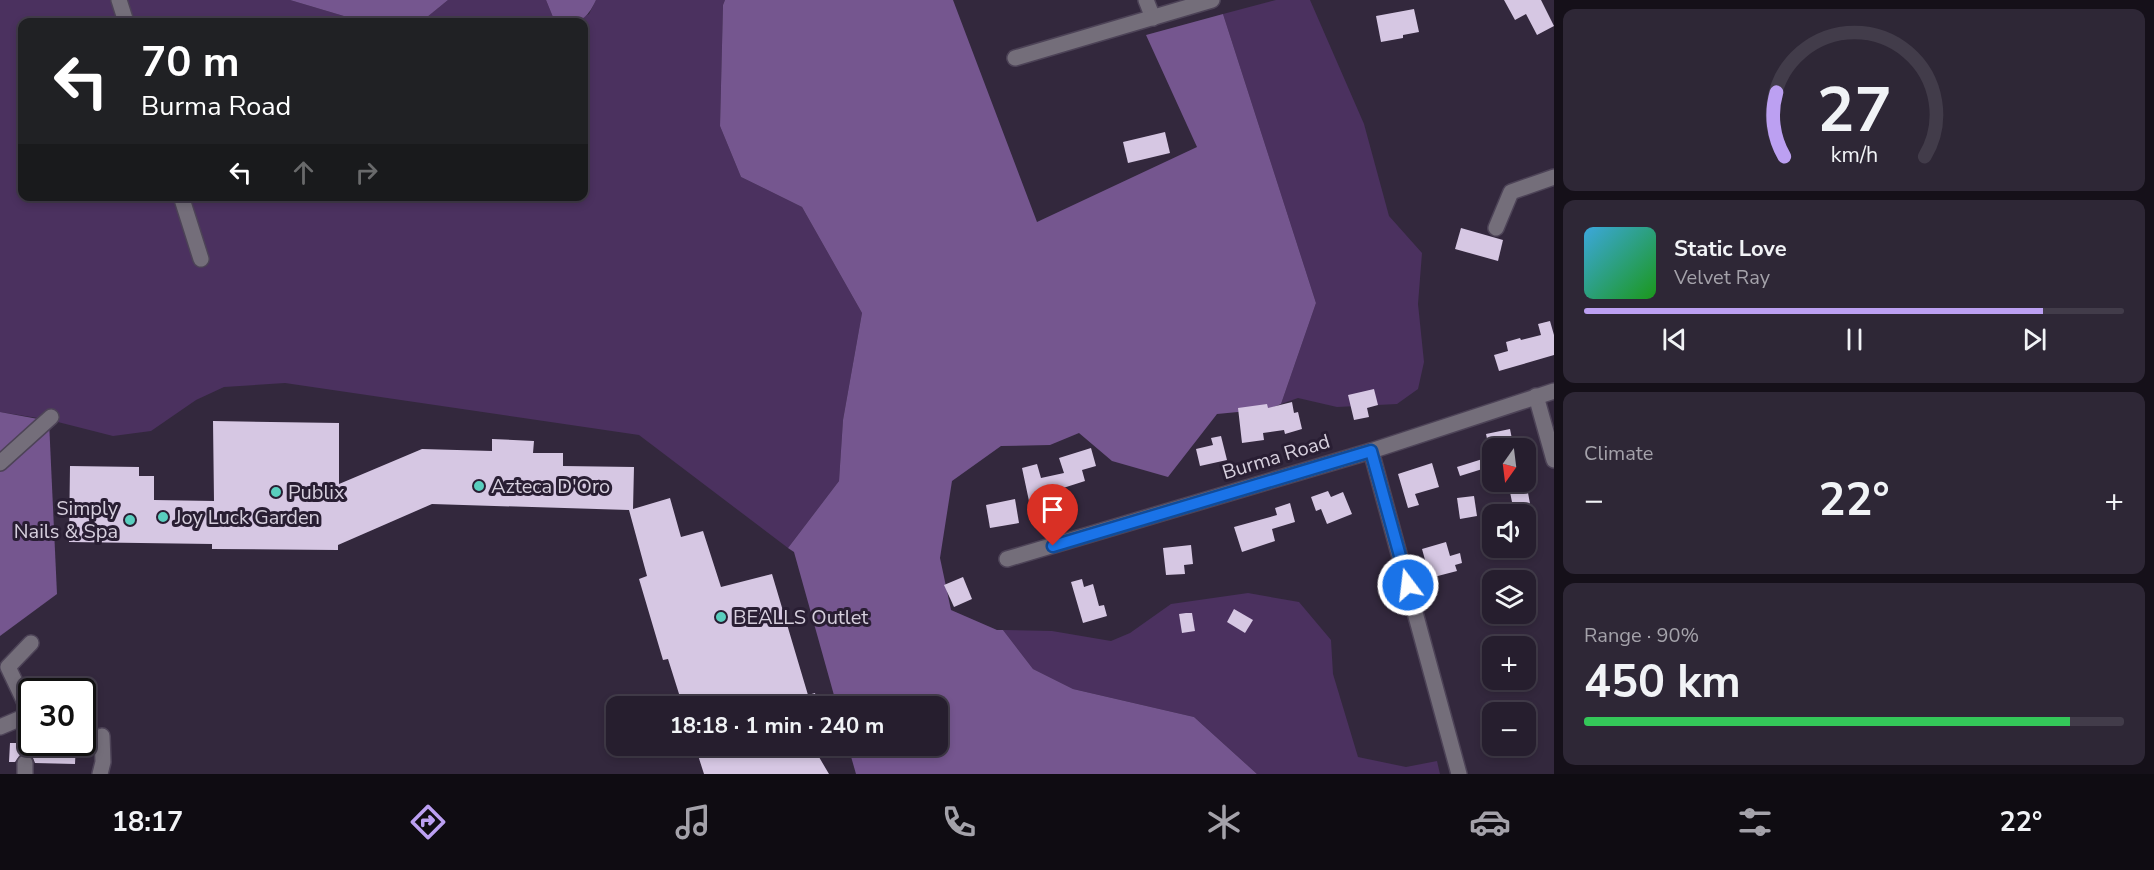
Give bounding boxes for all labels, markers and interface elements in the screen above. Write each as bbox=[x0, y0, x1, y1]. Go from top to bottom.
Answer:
text: 70 m bbox=[141, 34, 240, 91]
icon: left bbox=[42, 42, 120, 120]
text: 27 bbox=[1817, 68, 1891, 153]
text: Burma Road bbox=[141, 88, 291, 125]
text: km/h bbox=[1830, 141, 1878, 171]
icon: left bbox=[224, 156, 257, 189]
icon: ahead bbox=[287, 156, 320, 189]
icon: right bbox=[350, 156, 383, 189]
text: Static Love bbox=[1674, 234, 1787, 264]
text: Velvet Ray bbox=[1674, 264, 1770, 291]
icon: previous bbox=[1658, 323, 1691, 356]
icon: pause bbox=[1838, 323, 1871, 356]
icon: next bbox=[2018, 323, 2051, 356]
street label: Burma Road bbox=[1219, 428, 1333, 486]
north arrow bbox=[1482, 438, 1536, 492]
map controls bbox=[1482, 438, 1536, 756]
text: Climate bbox=[1584, 440, 1653, 467]
text: 22° bbox=[1818, 470, 1890, 531]
place label: Azteca D'Oro bbox=[491, 473, 610, 500]
text: − bbox=[1584, 478, 1604, 523]
text: + bbox=[2104, 478, 2124, 523]
place label: Publix bbox=[288, 479, 345, 506]
marker: Azteca D'Oro bbox=[472, 479, 486, 493]
pin bbox=[1027, 484, 1078, 546]
marker: Publix bbox=[269, 485, 283, 499]
icon: arrive bbox=[1036, 493, 1069, 526]
place label: Simply Nails & Spa bbox=[14, 495, 119, 545]
place label: Joy Luck Garden bbox=[174, 504, 320, 531]
button: sound bbox=[1482, 504, 1536, 558]
marker: Joy Luck Garden bbox=[156, 510, 170, 524]
marker: Simply Nails & Spa bbox=[123, 513, 137, 527]
position arrow bbox=[1376, 553, 1440, 617]
button: layers bbox=[1482, 570, 1536, 624]
place label: BEALLS Outlet bbox=[733, 604, 869, 631]
marker: BEALLS Outlet bbox=[714, 610, 728, 624]
text: Range · 90% bbox=[1584, 622, 1699, 649]
button: + bbox=[1482, 636, 1536, 690]
text: 450 km bbox=[1584, 652, 1741, 713]
speed limit sign: 30 bbox=[18, 678, 96, 756]
button: − bbox=[1482, 702, 1536, 756]
text: 18:18 · 1 min · 240 m bbox=[670, 711, 884, 741]
icon: directions bbox=[407, 801, 449, 843]
icon: music bbox=[672, 801, 714, 843]
icon: phone bbox=[938, 801, 980, 843]
icon: climate bbox=[1203, 801, 1245, 843]
icon: car bbox=[1469, 801, 1511, 843]
icon: filters bbox=[1734, 801, 1776, 843]
text: 18:17 bbox=[112, 804, 183, 841]
text: 22° bbox=[2000, 804, 2042, 841]

